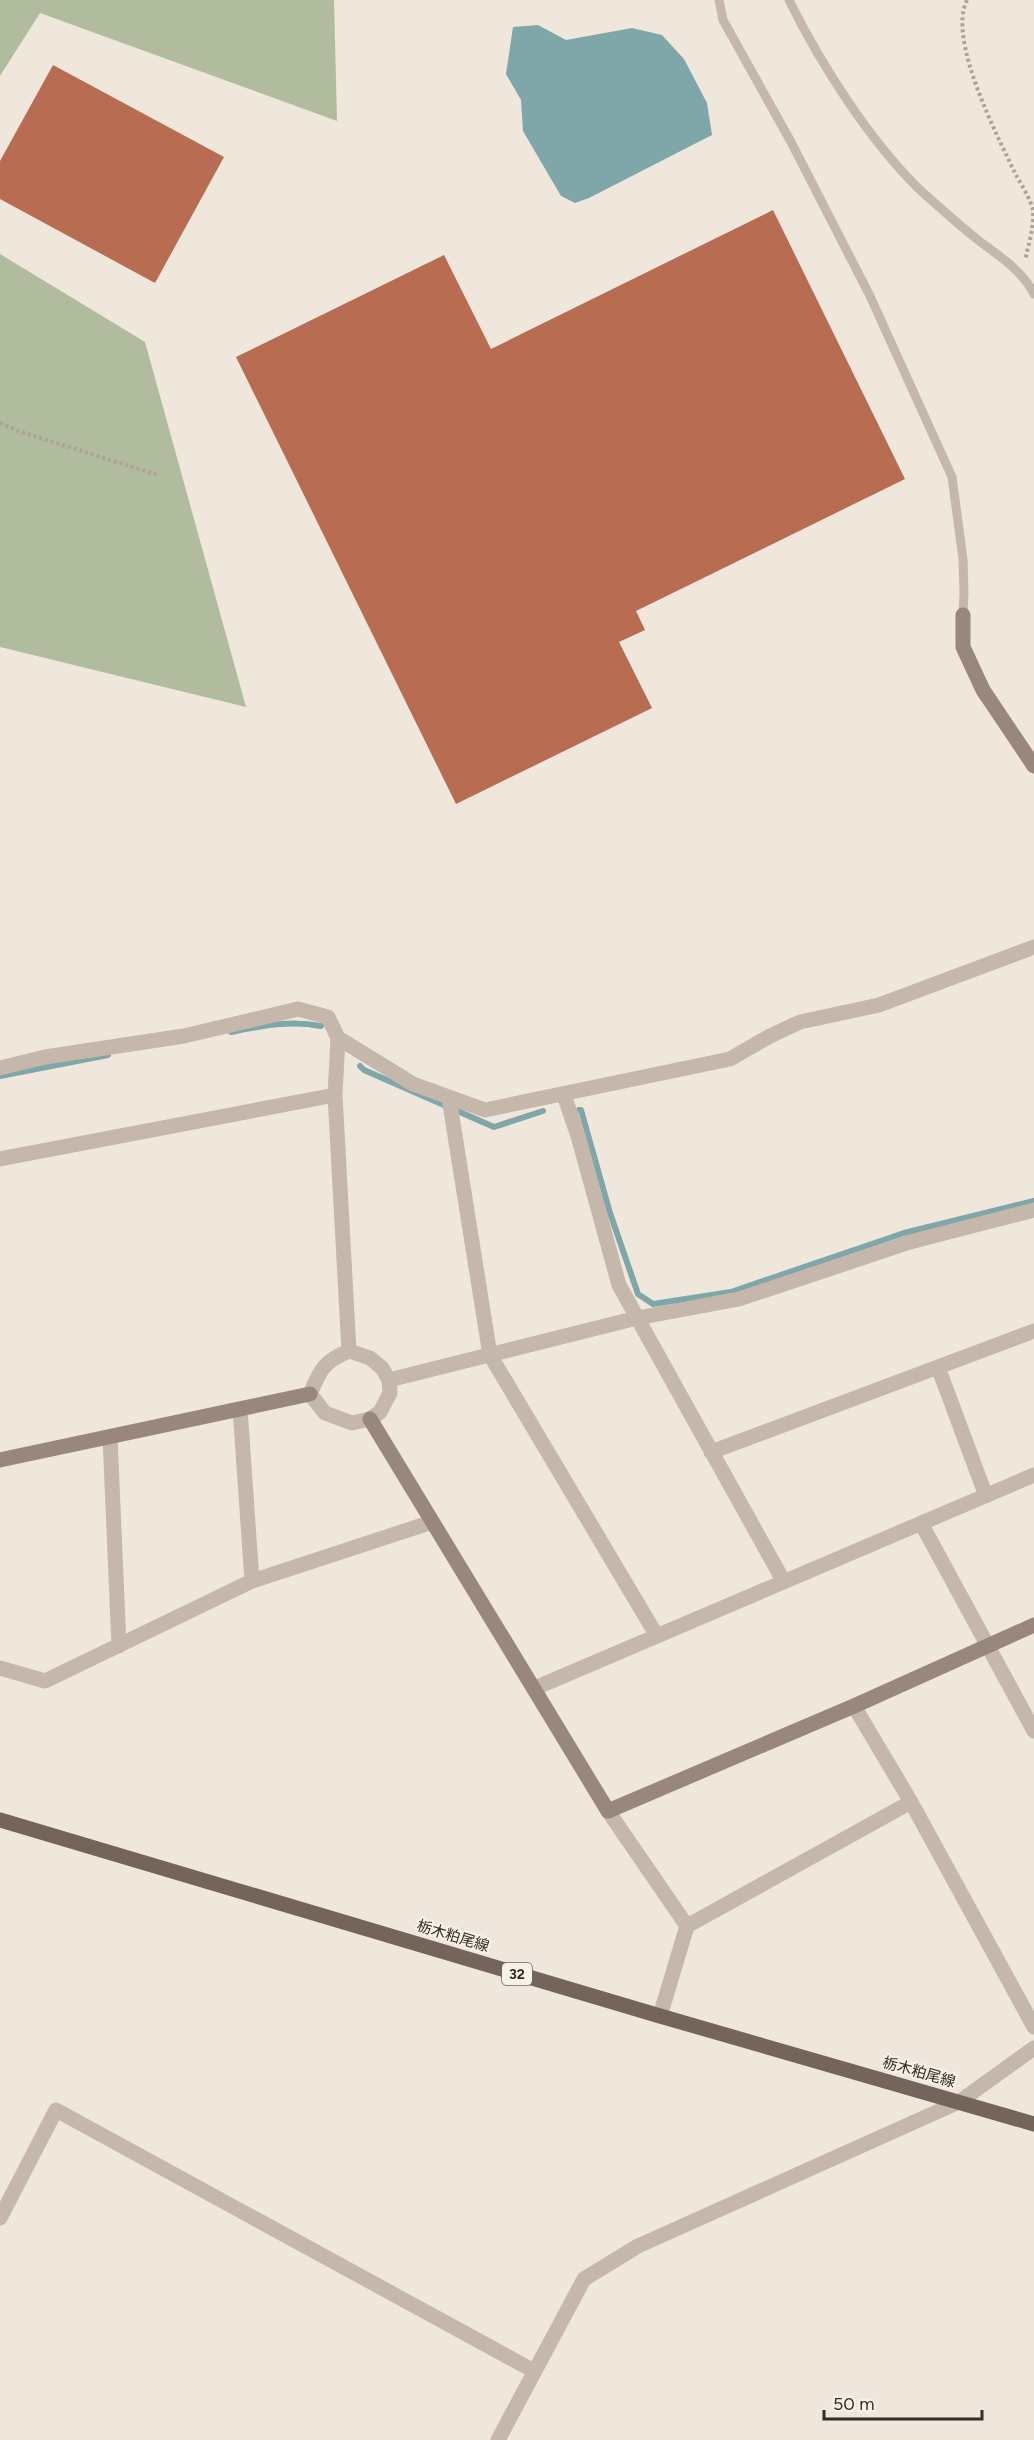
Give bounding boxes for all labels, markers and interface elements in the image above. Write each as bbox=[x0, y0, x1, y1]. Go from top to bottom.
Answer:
street label: 栃木粕尾線 bbox=[414, 1916, 492, 1956]
road number: 32 bbox=[502, 1963, 532, 1985]
street label: 栃木粕尾線 bbox=[880, 2053, 958, 2091]
scale bar bbox=[824, 2383, 982, 2421]
text: 50 m bbox=[833, 2393, 875, 2415]

